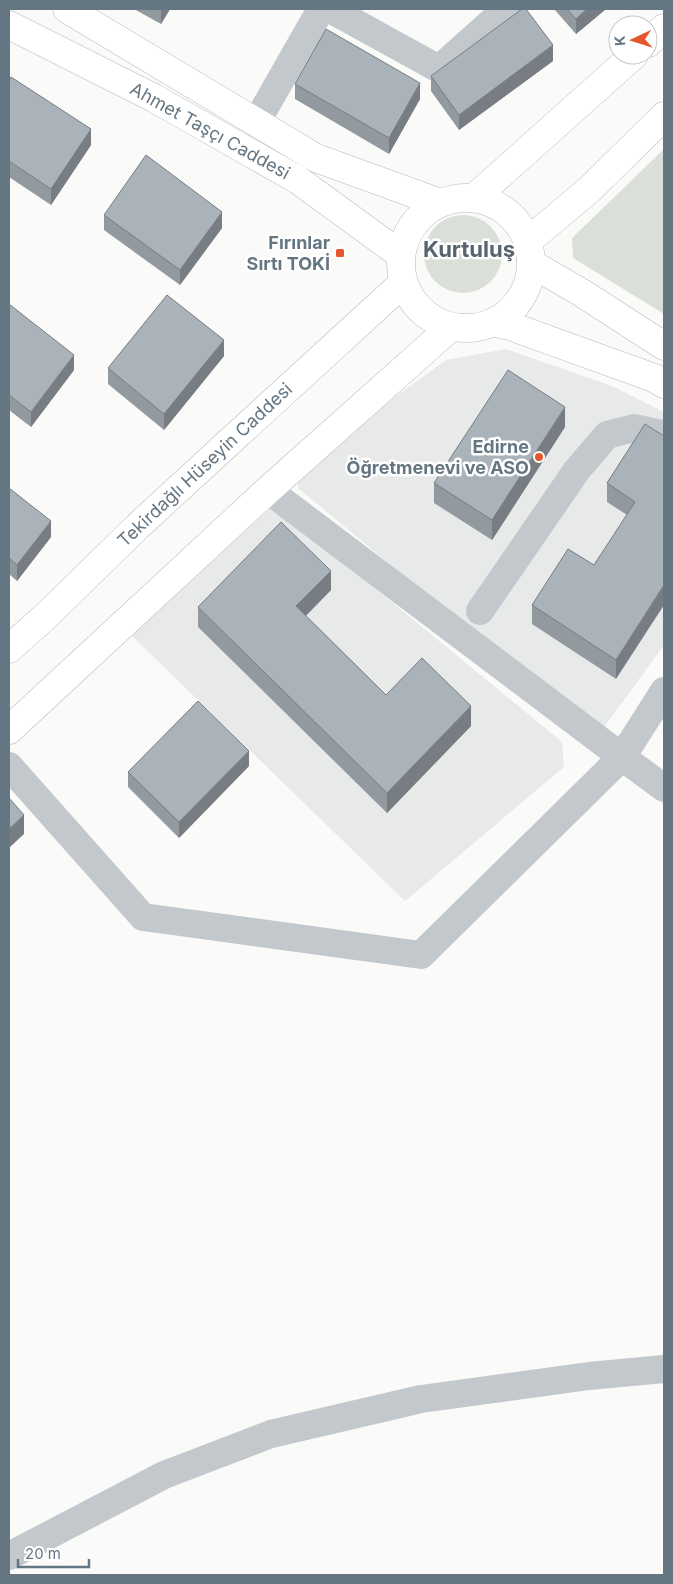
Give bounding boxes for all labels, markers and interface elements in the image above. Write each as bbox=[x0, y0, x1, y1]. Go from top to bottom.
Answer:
north arrow bbox=[608, 15, 658, 65]
text: K bbox=[611, 35, 628, 47]
street label: Ahmet Taşçı Caddesi bbox=[127, 78, 294, 183]
place label: Fırınlar Sırtı TOKİ bbox=[247, 232, 330, 274]
district label: Kurtuluş bbox=[423, 236, 515, 262]
marker: Fırınlar Sırtı TOKİ bbox=[334, 247, 346, 259]
street label: Tekirdağlı Hüseyin Caddesi bbox=[113, 378, 296, 551]
place label: Edirne Öğretmenevi ve ASO bbox=[347, 436, 529, 478]
marker: Edirne Öğretmenevi ve ASO bbox=[533, 451, 545, 463]
scale bar bbox=[18, 1536, 89, 1568]
text: 20 m bbox=[25, 1544, 61, 1563]

